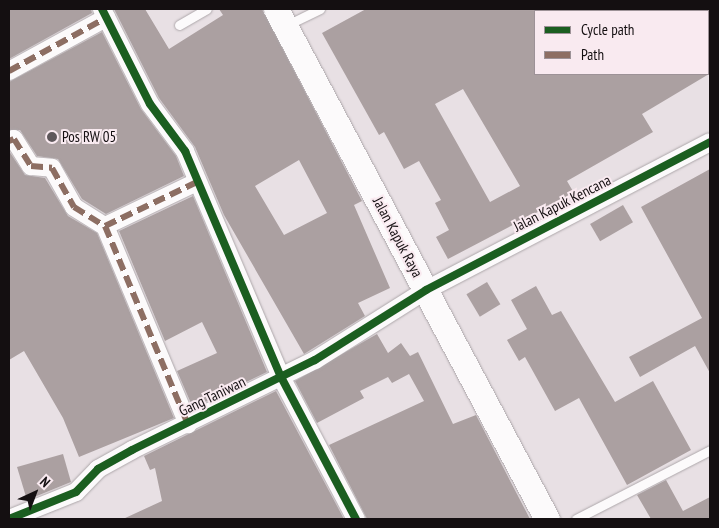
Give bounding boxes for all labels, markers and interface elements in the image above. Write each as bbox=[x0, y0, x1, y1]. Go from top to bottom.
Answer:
legend bbox=[534, 10, 709, 75]
text: Cycle path bbox=[581, 20, 634, 39]
text: Path bbox=[581, 45, 604, 64]
place label: Pos RW 05 bbox=[62, 128, 117, 146]
marker: Pos RW 05 bbox=[46, 131, 58, 143]
street label: Jalan Kapuk Kencana bbox=[510, 171, 614, 235]
street label: Jalan Kapuk Raya bbox=[369, 194, 427, 280]
street label: Gang Taniwan bbox=[176, 372, 248, 420]
north arrow bbox=[10, 468, 60, 518]
text: N bbox=[36, 473, 54, 491]

